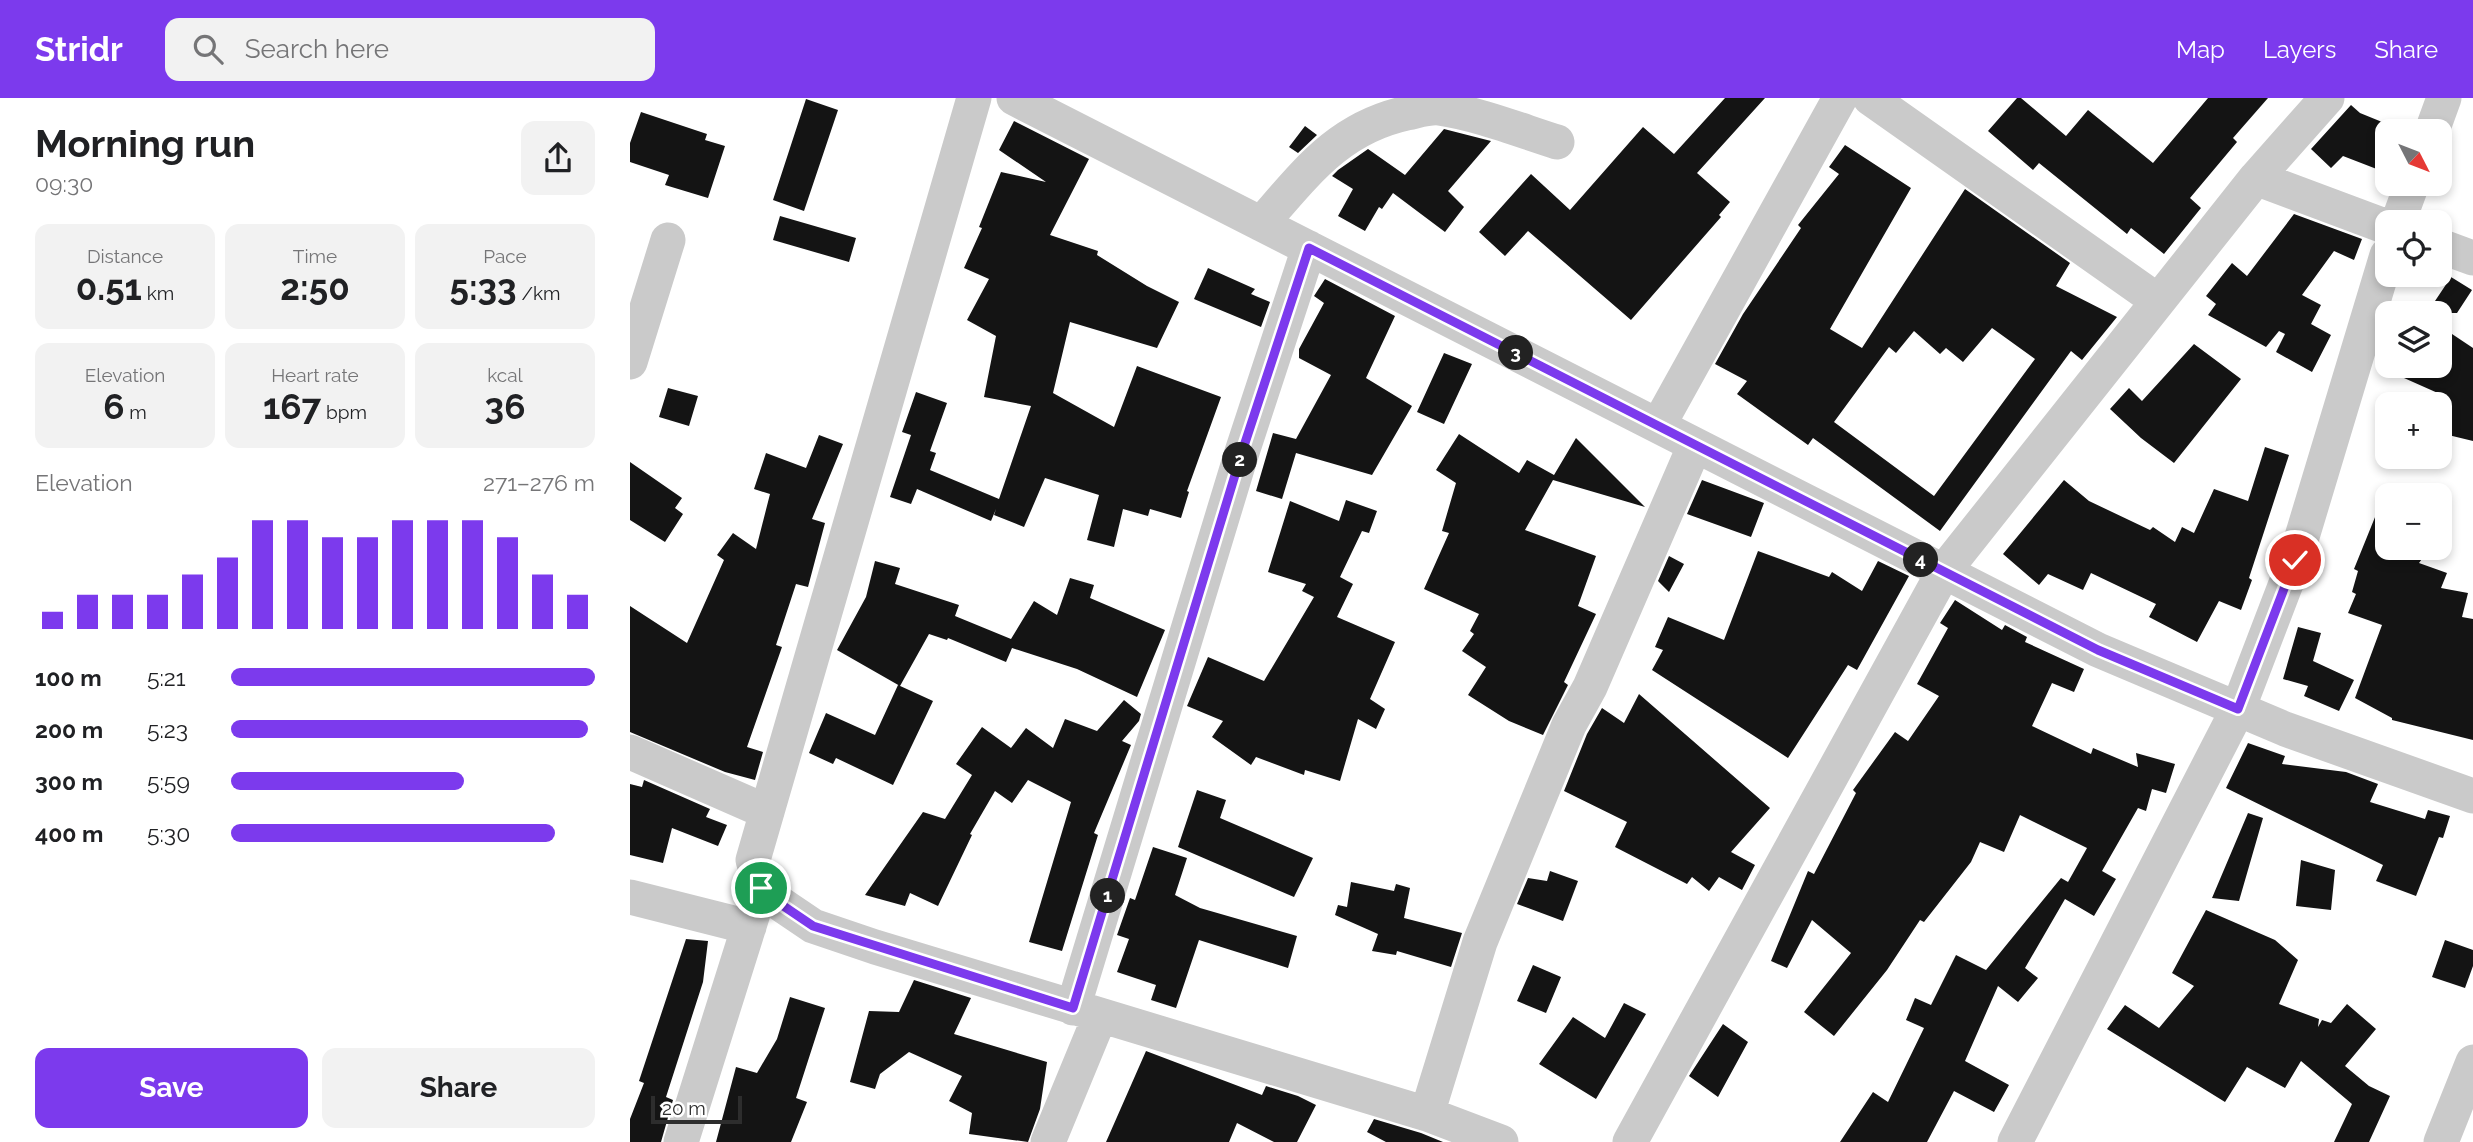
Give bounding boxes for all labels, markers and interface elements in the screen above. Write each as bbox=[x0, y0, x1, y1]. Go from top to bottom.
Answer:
search box bbox=[165, 18, 655, 81]
text: Stridr bbox=[35, 30, 123, 69]
icon: search bbox=[189, 30, 227, 68]
text: Search here bbox=[245, 34, 389, 64]
text: Map bbox=[2176, 35, 2225, 64]
text: Layers bbox=[2263, 35, 2336, 64]
text: Share bbox=[2374, 35, 2438, 64]
north arrow bbox=[2375, 119, 2452, 196]
map controls bbox=[2375, 119, 2452, 560]
text: Morning run bbox=[35, 121, 255, 166]
button: share bbox=[521, 121, 595, 195]
text: 09:30 bbox=[35, 170, 93, 197]
button: locate bbox=[2375, 210, 2452, 287]
text: Distance bbox=[87, 245, 163, 267]
text: Time bbox=[293, 245, 337, 267]
text: Pace bbox=[483, 245, 527, 267]
text: 0.51 bbox=[76, 267, 142, 308]
text: 2:50 bbox=[280, 267, 350, 308]
text: 5:33 bbox=[450, 267, 517, 308]
text: km bbox=[142, 282, 174, 304]
text: /km bbox=[517, 282, 560, 304]
button: layers bbox=[2375, 301, 2452, 378]
pin: 3 bbox=[1498, 336, 1533, 370]
text: 3 bbox=[1510, 341, 1521, 363]
text: Elevation bbox=[85, 364, 165, 386]
text: Heart rate bbox=[271, 364, 359, 386]
text: kcal bbox=[487, 364, 523, 386]
text: 6 bbox=[103, 386, 124, 427]
text: 167 bbox=[263, 386, 321, 427]
text: 36 bbox=[485, 386, 525, 427]
button: + bbox=[2375, 392, 2452, 469]
text: m bbox=[124, 401, 147, 423]
text: bpm bbox=[321, 401, 367, 423]
pin: 2 bbox=[1222, 442, 1258, 478]
text: 2 bbox=[1234, 448, 1245, 470]
text: Elevation bbox=[35, 469, 133, 496]
text: 271–276 m bbox=[483, 469, 595, 496]
button: − bbox=[2375, 483, 2452, 560]
pin bbox=[2265, 530, 2325, 590]
icon: check bbox=[2276, 541, 2314, 579]
pin: 4 bbox=[1904, 542, 1938, 578]
text: 4 bbox=[1915, 548, 1926, 570]
text: 100 m bbox=[35, 664, 102, 691]
text: 5:21 bbox=[147, 664, 186, 691]
text: 200 m bbox=[35, 716, 103, 743]
text: 5:23 bbox=[147, 716, 188, 743]
text: 300 m bbox=[35, 768, 103, 795]
text: 5:59 bbox=[147, 768, 190, 795]
text: 400 m bbox=[35, 820, 103, 847]
text: 5:30 bbox=[147, 820, 190, 847]
pin bbox=[731, 858, 791, 918]
icon: arrive bbox=[742, 869, 780, 907]
pin: 1 bbox=[1091, 878, 1126, 914]
text: 1 bbox=[1103, 884, 1112, 906]
button: Save bbox=[35, 1048, 308, 1128]
button: Share bbox=[322, 1048, 595, 1128]
scale bar bbox=[651, 1093, 742, 1125]
text: 20 m bbox=[662, 1097, 706, 1119]

